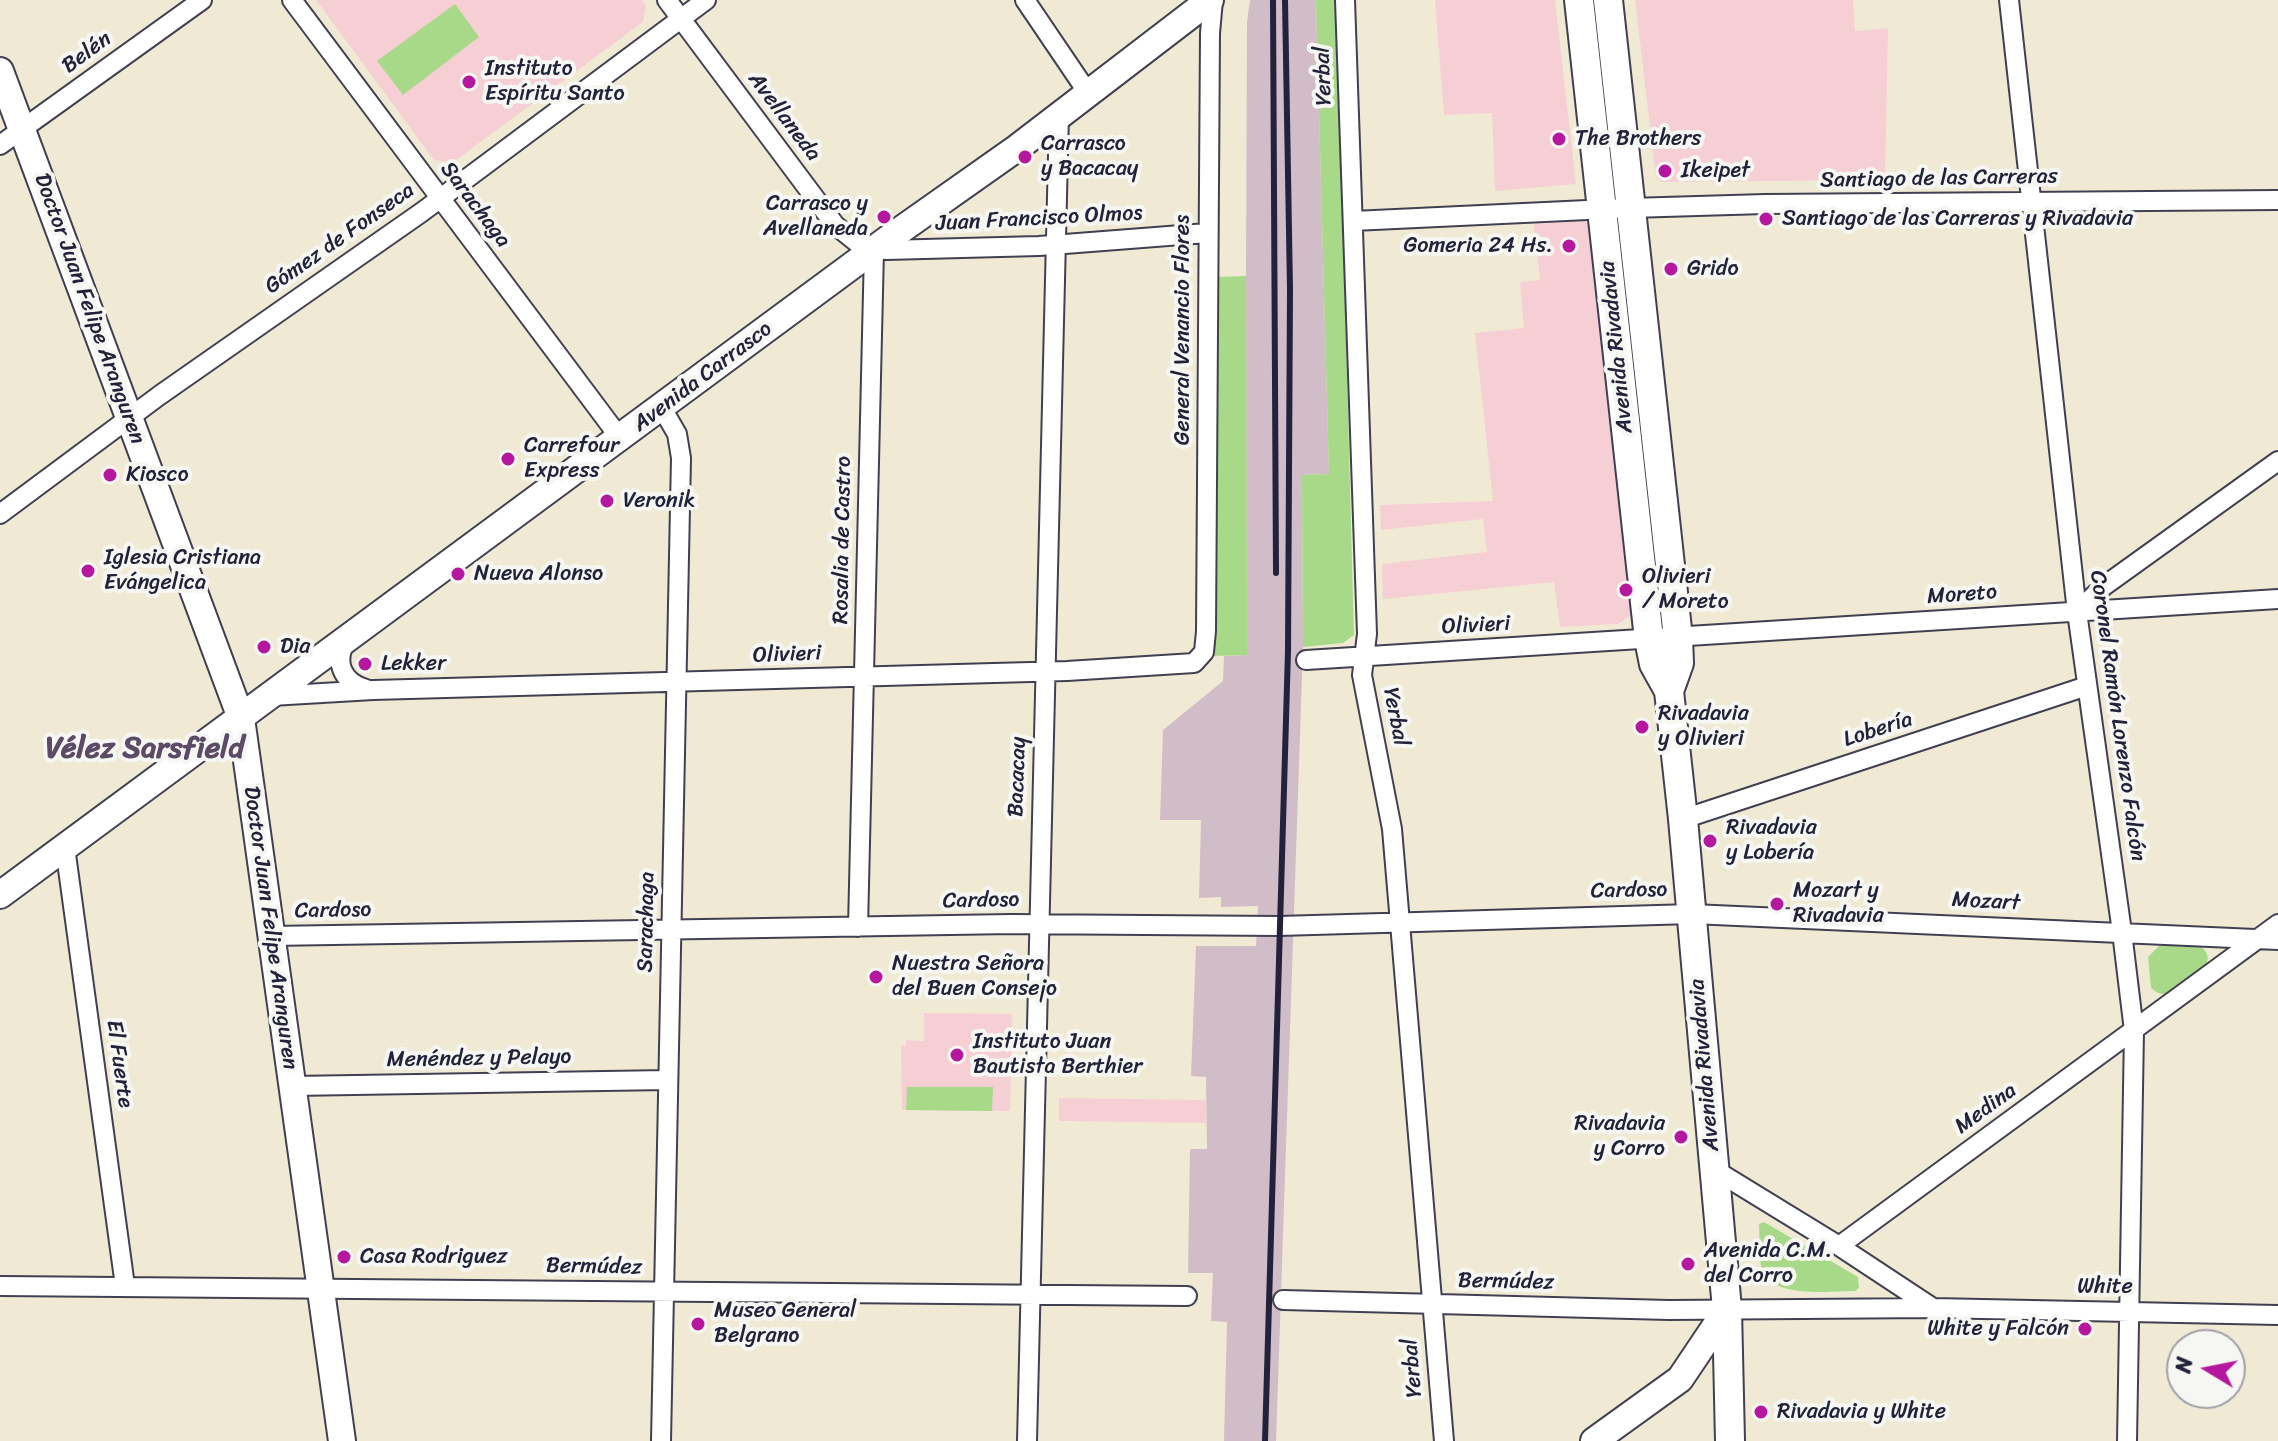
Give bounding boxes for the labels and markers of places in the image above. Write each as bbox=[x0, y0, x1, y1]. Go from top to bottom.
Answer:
place label: Instituto Espíritu Santo bbox=[485, 56, 625, 108]
marker: Instituto Espíritu Santo bbox=[460, 73, 478, 91]
place label: The Brothers bbox=[1575, 126, 1701, 152]
marker: The Brothers bbox=[1550, 130, 1568, 148]
place label: Carrasco y Bacacay bbox=[1041, 131, 1138, 182]
marker: Carrasco y Bacacay bbox=[1016, 148, 1034, 166]
place label: Ikeipet bbox=[1681, 158, 1750, 184]
marker: Ikeipet bbox=[1656, 162, 1674, 180]
place label: Carrasco y Avellaneda bbox=[763, 191, 868, 242]
place label: Santiago de las Carreras y Rivadavia bbox=[1782, 206, 2133, 232]
marker: Carrasco y Avellaneda bbox=[875, 208, 893, 226]
marker: Santiago de las Carreras y Rivadavia bbox=[1757, 210, 1775, 228]
place label: Gomeria 24 Hs. bbox=[1404, 233, 1553, 259]
marker: Gomeria 24 Hs. bbox=[1560, 237, 1578, 255]
place label: Grido bbox=[1687, 256, 1739, 282]
marker: Grido bbox=[1662, 260, 1680, 278]
place label: Carrefour Express bbox=[524, 433, 619, 484]
marker: Carrefour Express bbox=[499, 450, 517, 468]
place label: Kiosco bbox=[126, 462, 189, 488]
marker: Kiosco bbox=[101, 466, 119, 484]
place label: Veronik bbox=[623, 488, 695, 514]
marker: Veronik bbox=[598, 492, 616, 510]
place label: Iglesia Cristiana Evángelica bbox=[104, 545, 261, 596]
place label: Nueva Alonso bbox=[474, 561, 603, 587]
marker: Iglesia Cristiana Evángelica bbox=[79, 562, 97, 580]
place label: Olivieri / Moreto bbox=[1642, 564, 1729, 616]
marker: Nueva Alonso bbox=[449, 565, 467, 583]
marker: Olivieri / Moreto bbox=[1617, 581, 1635, 599]
place label: Dia bbox=[280, 634, 310, 660]
marker: Dia bbox=[255, 638, 273, 656]
place label: Lekker bbox=[381, 651, 446, 677]
marker: Lekker bbox=[356, 655, 374, 673]
place label: Rivadavia y Olivieri bbox=[1658, 701, 1749, 752]
marker: Rivadavia y Olivieri bbox=[1633, 718, 1651, 736]
place label: Rivadavia y Lobería bbox=[1726, 815, 1817, 866]
marker: Rivadavia y Lobería bbox=[1701, 832, 1719, 850]
place label: Mozart y Rivadavia bbox=[1793, 878, 1884, 930]
marker: Mozart y Rivadavia bbox=[1768, 895, 1786, 913]
place label: Nuestra Señora del Buen Consejo bbox=[892, 951, 1057, 1002]
marker: Nuestra Señora del Buen Consejo bbox=[867, 968, 885, 986]
place label: Instituto Juan Bautista Berthier bbox=[973, 1029, 1142, 1080]
marker: Instituto Juan Bautista Berthier bbox=[948, 1046, 966, 1064]
place label: Rivadavia y Corro bbox=[1574, 1111, 1665, 1162]
marker: Rivadavia y Corro bbox=[1672, 1128, 1690, 1146]
place label: Avenida C.M. del Corro bbox=[1704, 1238, 1832, 1290]
place label: Casa Rodriguez bbox=[360, 1244, 508, 1270]
marker: Casa Rodriguez bbox=[335, 1248, 353, 1266]
marker: Avenida C.M. del Corro bbox=[1679, 1255, 1697, 1273]
place label: Museo General Belgrano bbox=[714, 1298, 856, 1350]
marker: Museo General Belgrano bbox=[689, 1315, 707, 1333]
place label: White y Falcón bbox=[1927, 1316, 2069, 1342]
marker: White y Falcón bbox=[2076, 1320, 2094, 1338]
place label: Rivadavia y White bbox=[1777, 1399, 1946, 1425]
marker: Rivadavia y White bbox=[1752, 1403, 1770, 1421]

